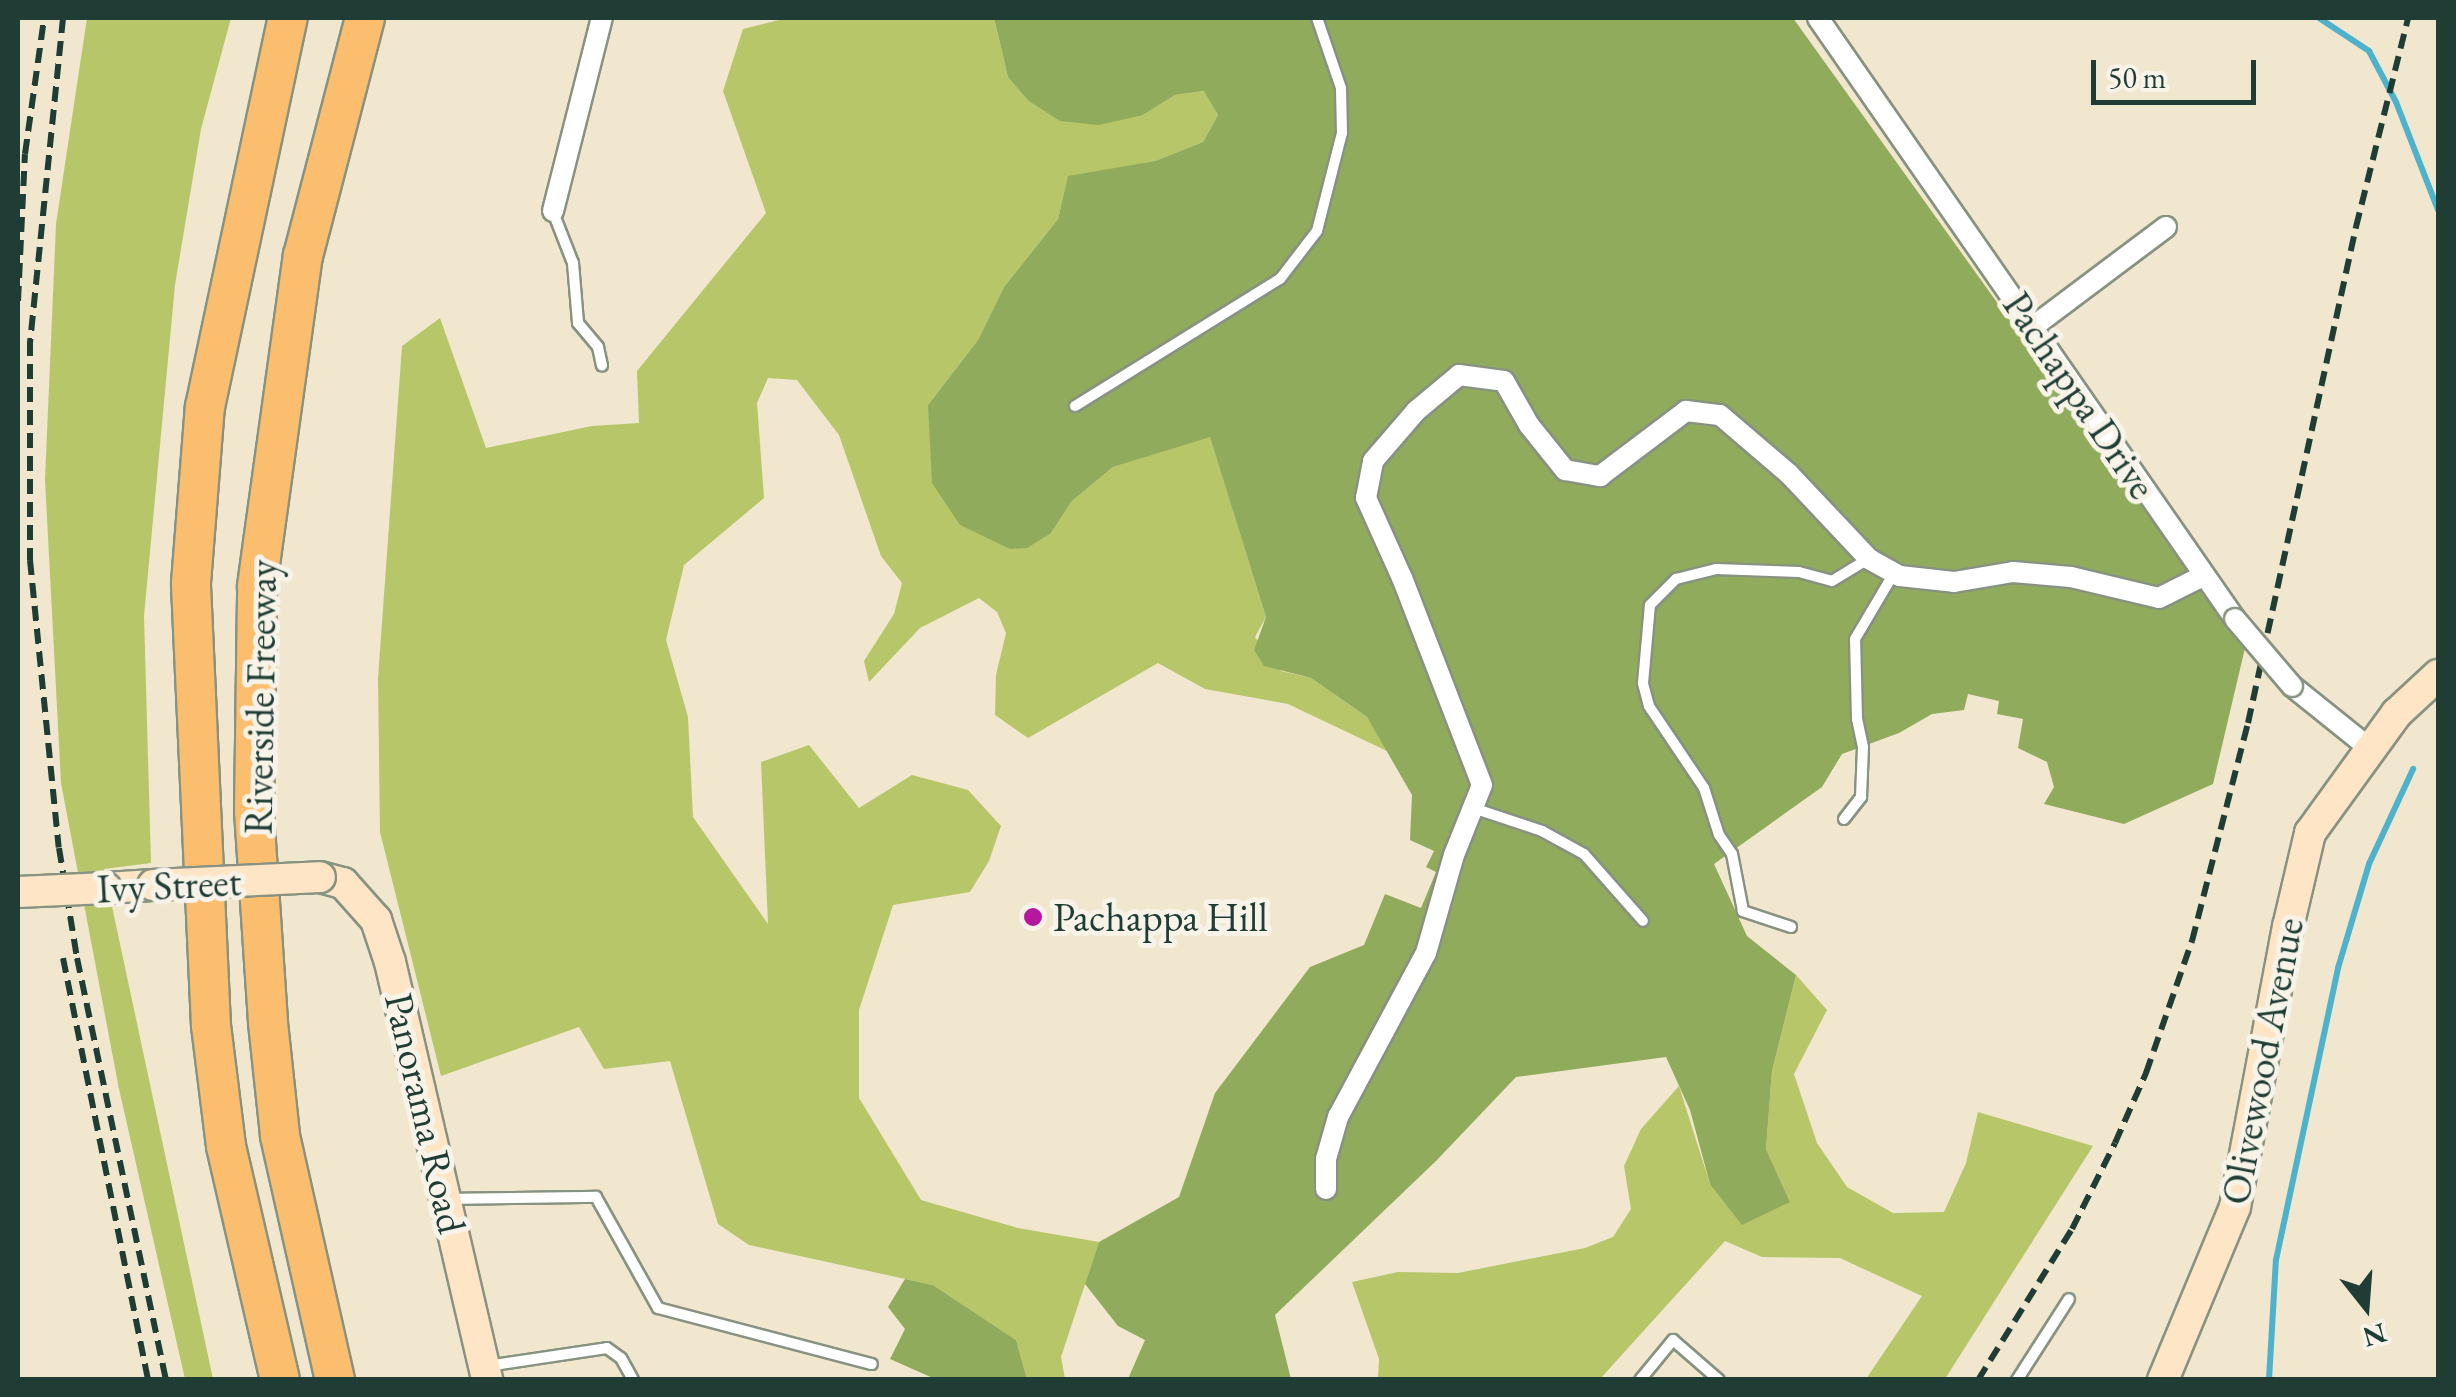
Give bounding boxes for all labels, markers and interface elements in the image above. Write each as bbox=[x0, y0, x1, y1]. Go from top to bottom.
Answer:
scale bar bbox=[2096, 40, 2261, 102]
text: 50 m bbox=[2108, 58, 2166, 97]
street label: Pachappa Drive bbox=[1993, 283, 2167, 507]
street label: Riverside Freeway bbox=[234, 559, 286, 835]
street label: Ivy Street bbox=[96, 857, 242, 913]
place label: Pachappa Hill bbox=[1053, 893, 1268, 941]
marker: Pachappa Hill bbox=[1022, 906, 1044, 928]
street label: Olivewood Avenue bbox=[2211, 914, 2313, 1208]
street label: Panorama Road bbox=[375, 988, 477, 1238]
north arrow bbox=[2316, 1257, 2416, 1357]
text: N bbox=[2359, 1315, 2391, 1356]

